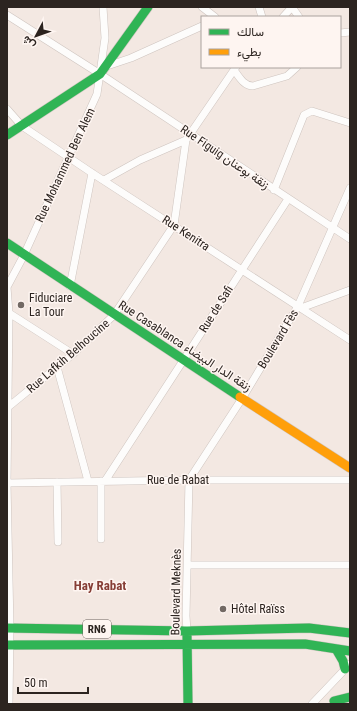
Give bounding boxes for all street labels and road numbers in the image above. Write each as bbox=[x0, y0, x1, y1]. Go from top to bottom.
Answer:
street label: Rue Mohammed Ben Alem bbox=[32, 106, 98, 224]
street label: Rue Figuig زنقة بوعنان bbox=[177, 122, 272, 193]
street label: Rue Kenitra bbox=[160, 212, 213, 254]
street label: Rue de Safi bbox=[196, 283, 236, 335]
street label: Rue Casablanca زنقة الدار البيضاء bbox=[115, 298, 254, 395]
street label: Boulevard Fès bbox=[255, 307, 301, 371]
street label: Rue Lafkih Belhoucine bbox=[24, 316, 112, 396]
street label: Rue de Rabat bbox=[147, 473, 210, 487]
street label: Boulevard Meknès bbox=[168, 549, 184, 635]
road number: RN6 bbox=[83, 620, 111, 638]

